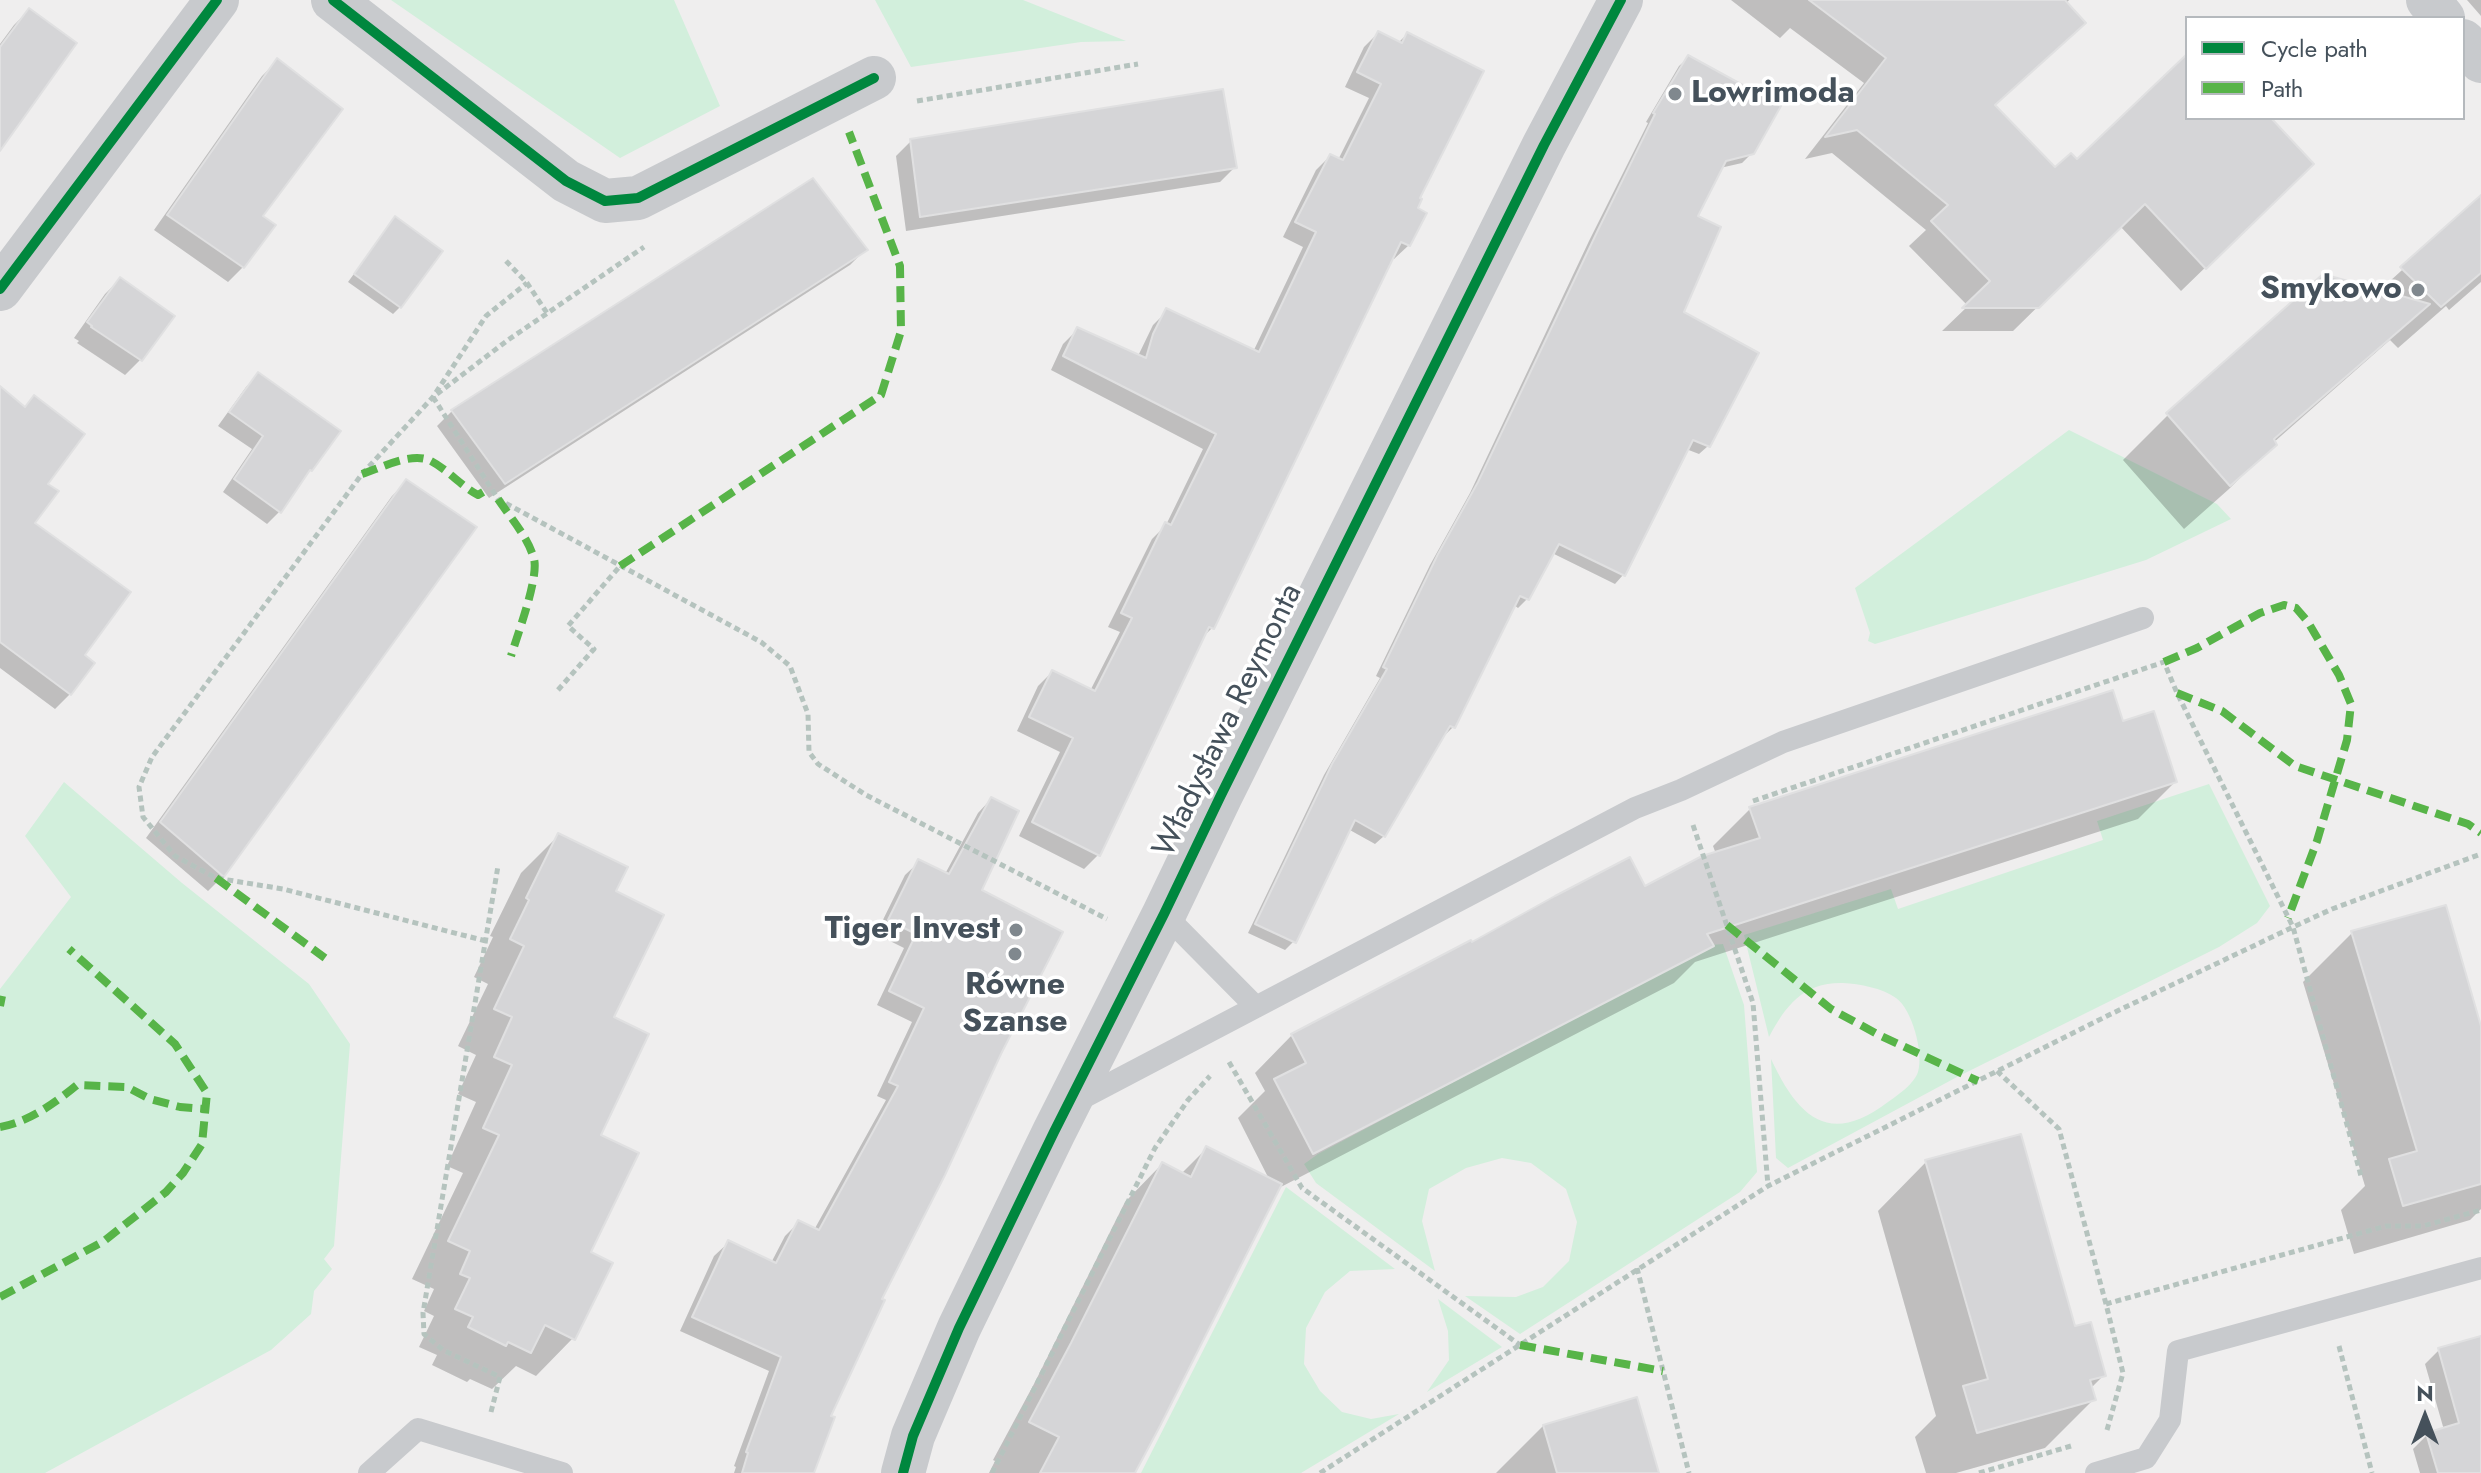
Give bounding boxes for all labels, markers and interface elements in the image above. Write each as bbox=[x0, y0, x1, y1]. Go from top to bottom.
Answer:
legend bbox=[2185, 16, 2465, 120]
text: Cycle path bbox=[2261, 31, 2368, 66]
text: Path bbox=[2261, 71, 2303, 106]
place label: Lowrimoda bbox=[1691, 75, 1855, 113]
marker: Lowrimoda bbox=[1666, 85, 1684, 103]
place label: Smykowo bbox=[2260, 271, 2402, 309]
marker: Smykowo bbox=[2409, 281, 2427, 299]
street label: Władysława Reymonta bbox=[1146, 578, 1312, 864]
place label: Tiger Invest bbox=[825, 911, 1000, 949]
marker: Tiger Invest bbox=[1007, 921, 1025, 939]
marker: Równe Szanse bbox=[1006, 945, 1024, 963]
place label: Równe Szanse bbox=[962, 967, 1068, 1042]
north arrow bbox=[2385, 1377, 2465, 1457]
text: N bbox=[2416, 1377, 2434, 1409]

